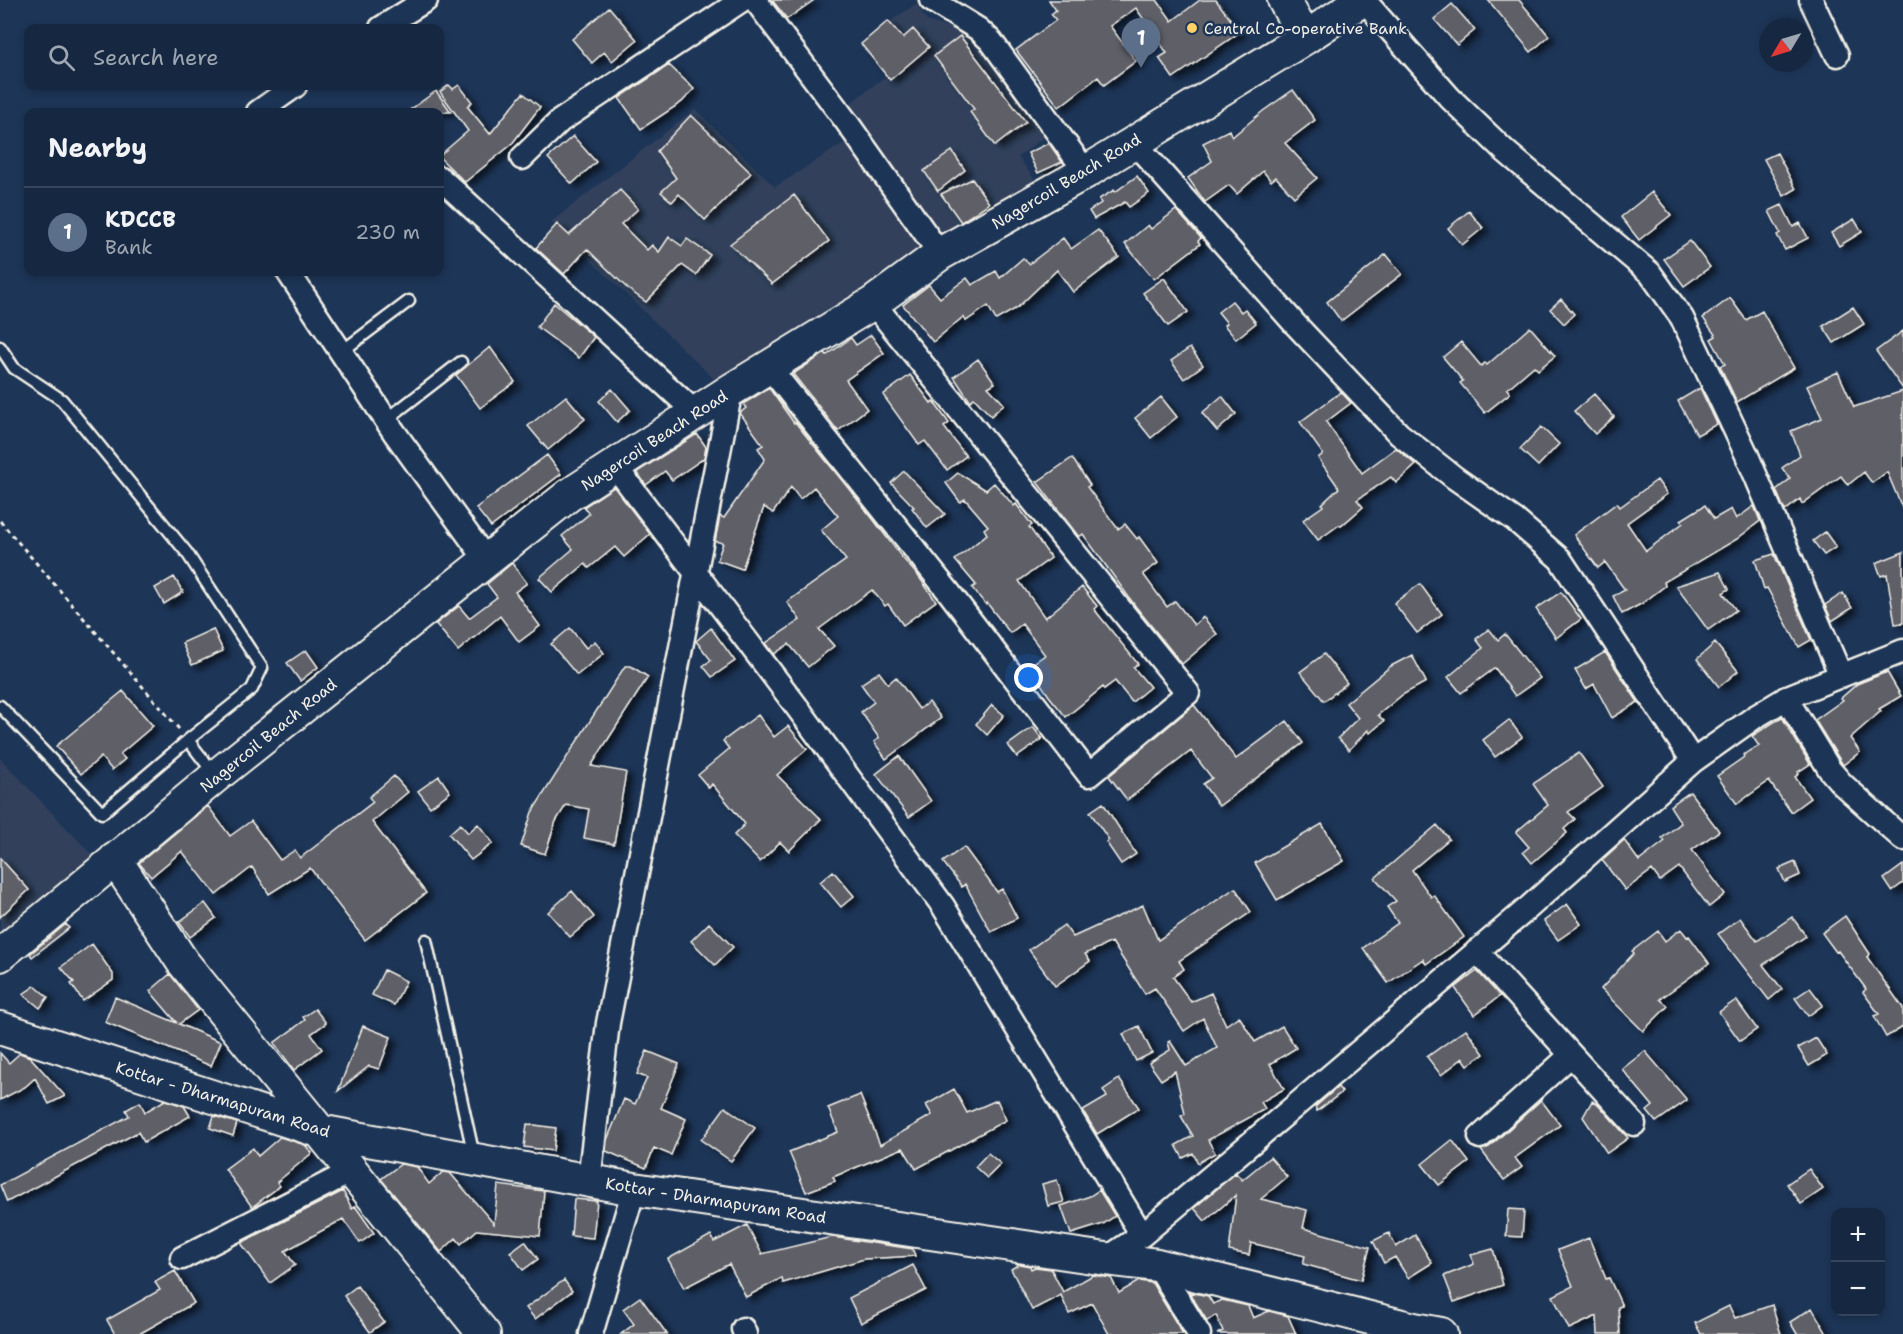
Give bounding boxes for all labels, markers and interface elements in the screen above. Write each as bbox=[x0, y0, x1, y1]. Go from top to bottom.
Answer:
place label: Central Co-operative Bank bbox=[1204, 18, 1407, 39]
north arrow bbox=[1759, 18, 1813, 72]
pin: 1 bbox=[1122, 19, 1160, 68]
marker: Central Co-operative Bank bbox=[1185, 21, 1199, 35]
search box bbox=[24, 24, 444, 90]
icon: search bbox=[45, 41, 78, 74]
text: Search here bbox=[93, 43, 219, 72]
street label: Nagercoil Beach Road bbox=[988, 129, 1145, 234]
text: Nearby bbox=[48, 130, 147, 165]
text: KDCCB bbox=[105, 205, 176, 234]
text: 1 bbox=[63, 219, 72, 245]
text: 230 m bbox=[355, 219, 420, 245]
text: Bank bbox=[105, 234, 153, 260]
street label: Nagercoil Beach Road bbox=[577, 385, 731, 496]
your location bbox=[1014, 663, 1043, 692]
street label: Nagercoil Beach Road bbox=[196, 674, 341, 797]
street label: Kottar - Dharmapuram Road bbox=[113, 1057, 333, 1142]
street label: Kottar - Dharmapuram Road bbox=[604, 1173, 828, 1228]
map controls bbox=[1831, 1208, 1885, 1316]
button: + bbox=[1831, 1208, 1885, 1262]
button: − bbox=[1831, 1262, 1885, 1316]

